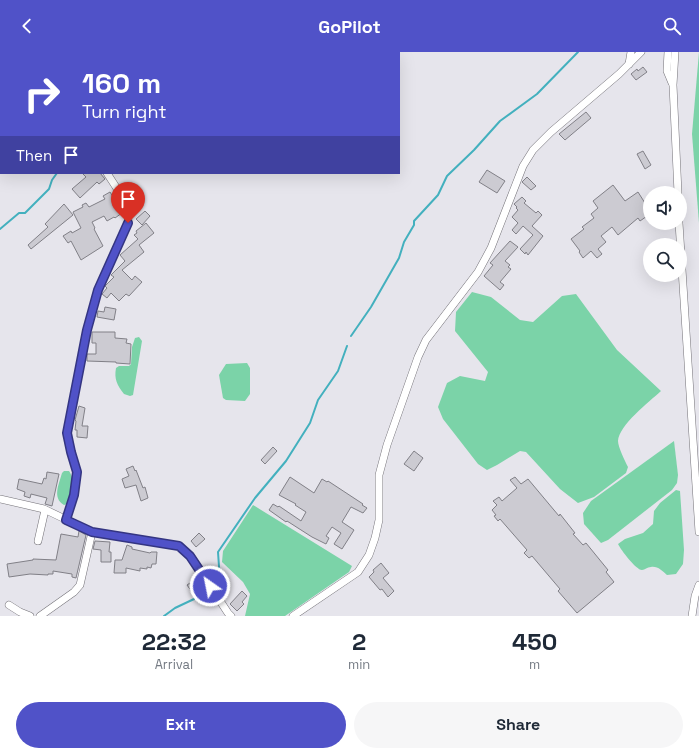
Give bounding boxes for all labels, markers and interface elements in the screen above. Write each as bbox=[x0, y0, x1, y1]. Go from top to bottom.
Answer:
icon: back bbox=[16, 15, 38, 37]
text: GoPilot bbox=[318, 15, 381, 38]
icon: search bbox=[661, 15, 683, 37]
text: 160 m bbox=[82, 65, 161, 101]
icon: right bbox=[16, 68, 68, 120]
text: Turn right bbox=[82, 100, 166, 123]
icon: arrive bbox=[60, 144, 82, 166]
text: Then bbox=[16, 146, 52, 165]
pin bbox=[111, 182, 145, 223]
map controls bbox=[643, 186, 687, 282]
button: sound bbox=[643, 186, 687, 230]
icon: arrive bbox=[117, 188, 139, 210]
button: search bbox=[643, 238, 687, 282]
position arrow bbox=[189, 565, 231, 607]
text: 22:32 bbox=[142, 626, 206, 657]
text: 2 bbox=[352, 626, 366, 657]
text: 450 bbox=[512, 626, 557, 657]
text: Arrival bbox=[155, 656, 193, 673]
text: min bbox=[348, 656, 370, 673]
text: m bbox=[529, 656, 540, 673]
button: Exit bbox=[16, 702, 346, 748]
button: Share bbox=[354, 702, 683, 748]

